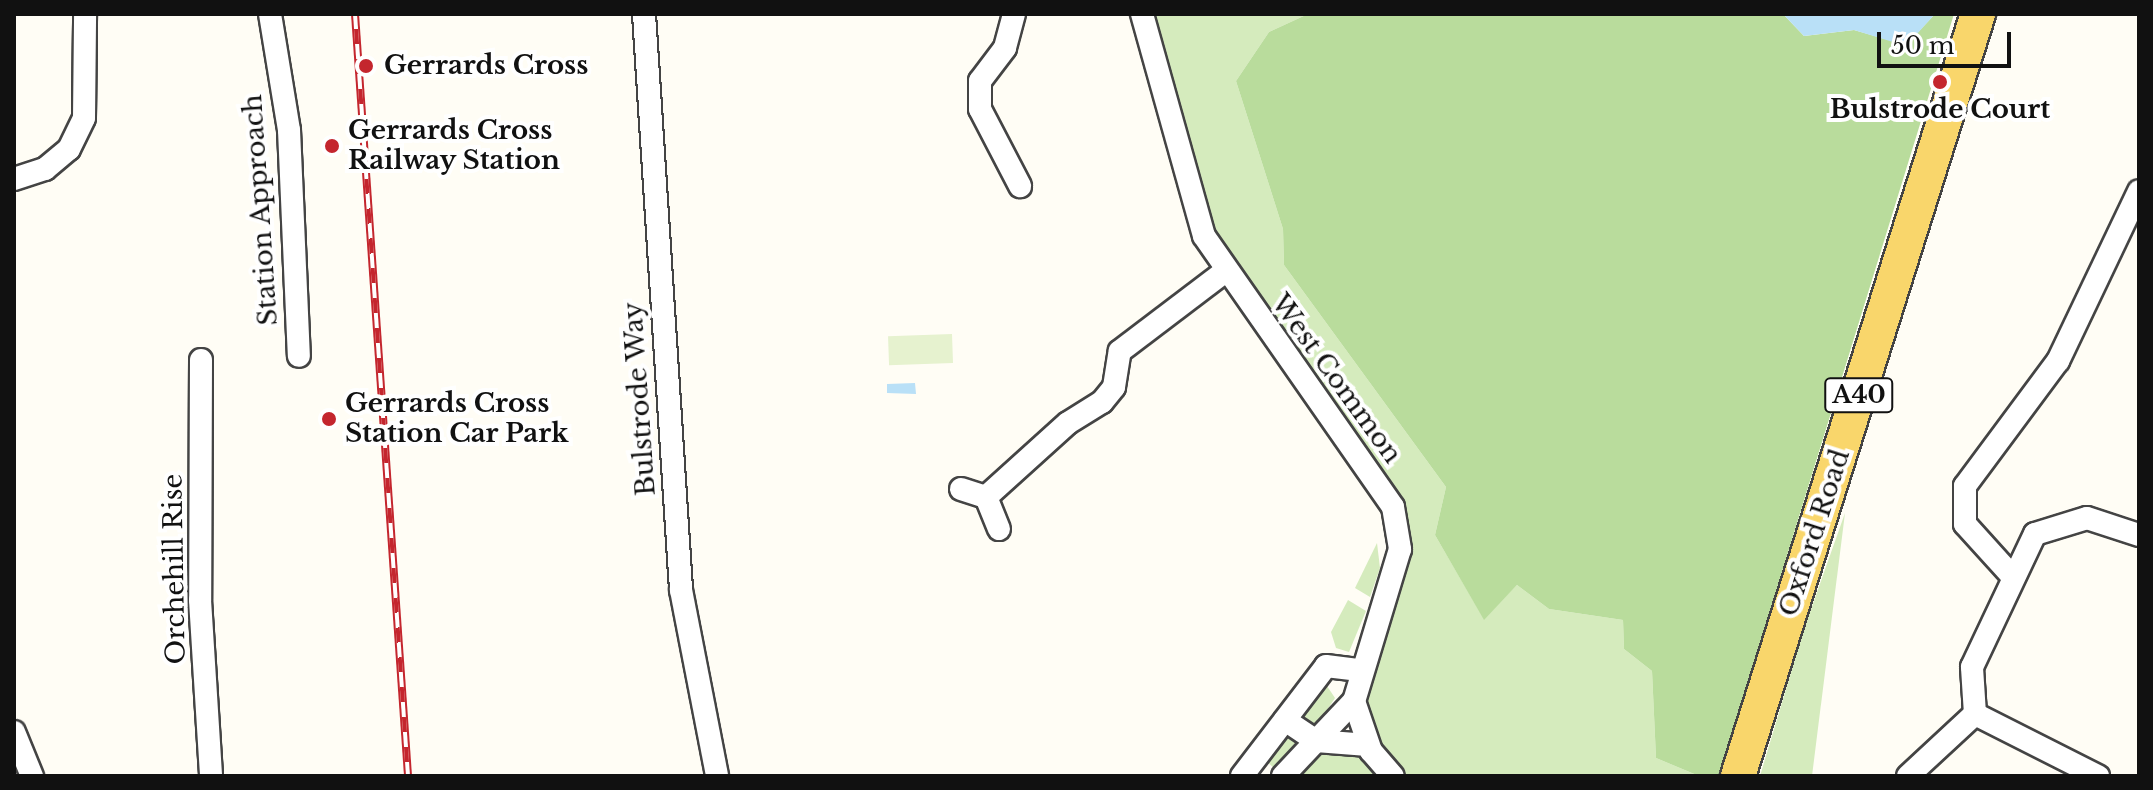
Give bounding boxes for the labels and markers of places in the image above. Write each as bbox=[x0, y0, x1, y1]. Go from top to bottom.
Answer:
place label: Gerrards Cross bbox=[384, 50, 588, 82]
marker: Gerrards Cross bbox=[355, 55, 377, 77]
marker: Bulstrode Court bbox=[1931, 73, 1949, 91]
place label: Bulstrode Court bbox=[1830, 94, 2050, 126]
place label: Gerrards Cross Railway Station bbox=[348, 115, 561, 176]
marker: Gerrards Cross Railway Station bbox=[323, 137, 341, 155]
place label: Gerrards Cross Station Car Park bbox=[345, 388, 569, 450]
marker: Gerrards Cross Station Car Park bbox=[320, 410, 338, 428]

